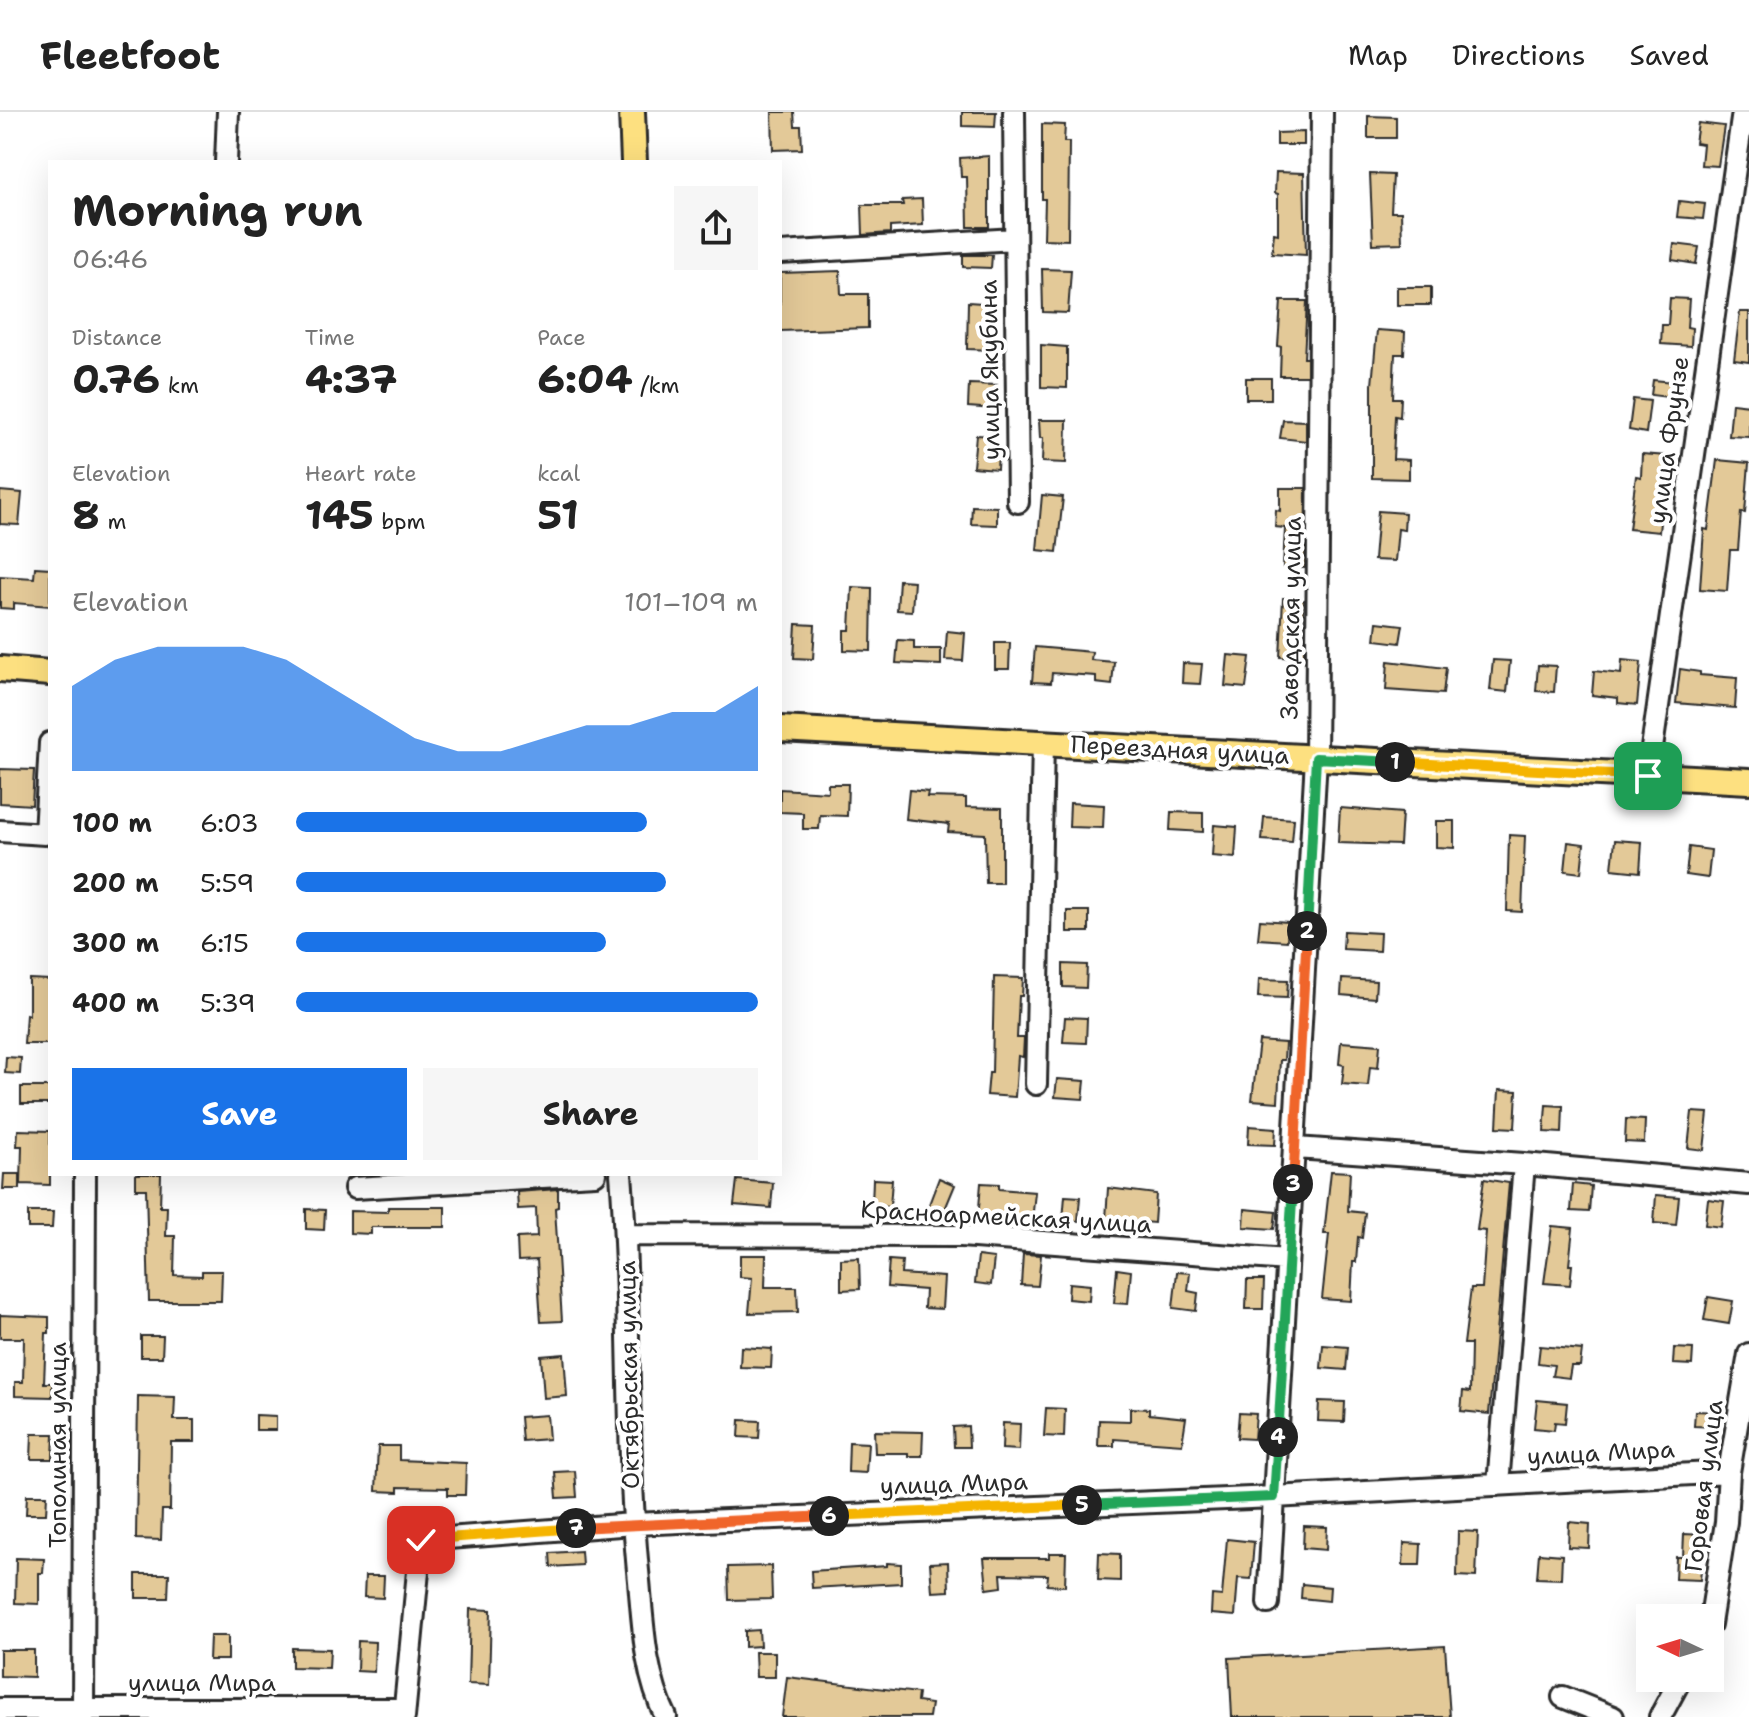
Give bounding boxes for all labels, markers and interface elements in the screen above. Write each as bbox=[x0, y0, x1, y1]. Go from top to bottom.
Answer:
text: Fleetfoot bbox=[40, 30, 220, 81]
text: Map bbox=[1348, 36, 1408, 74]
text: Directions bbox=[1452, 36, 1586, 74]
text: Saved bbox=[1630, 36, 1709, 74]
text: Morning run bbox=[72, 181, 363, 240]
button: share bbox=[674, 186, 758, 270]
text: 06:46 bbox=[72, 241, 149, 276]
street label: улица Якубина bbox=[972, 279, 1008, 461]
text: Distance bbox=[72, 323, 162, 352]
text: Time bbox=[305, 323, 355, 352]
text: Pace bbox=[537, 323, 586, 352]
text: 0.76 bbox=[72, 352, 160, 406]
text: 4:37 bbox=[305, 352, 397, 406]
text: 6:04 bbox=[537, 352, 633, 406]
street label: улица Фрунзе bbox=[1641, 354, 1697, 526]
text: km bbox=[160, 371, 199, 400]
text: /km bbox=[633, 371, 680, 400]
text: Elevation bbox=[72, 459, 170, 488]
text: Heart rate bbox=[305, 459, 417, 488]
text: kcal bbox=[537, 459, 580, 488]
text: 8 bbox=[72, 488, 100, 542]
text: 145 bbox=[305, 488, 374, 542]
text: 51 bbox=[537, 488, 579, 542]
text: m bbox=[100, 507, 126, 536]
text: bpm bbox=[374, 507, 426, 536]
street label: Заводская улица bbox=[1273, 516, 1309, 720]
text: Elevation bbox=[72, 584, 188, 619]
text: 101–109 m bbox=[624, 584, 758, 619]
street label: Переездная улица bbox=[1070, 728, 1290, 772]
pin: 1 bbox=[1375, 742, 1415, 782]
pin bbox=[1614, 742, 1682, 810]
text: 1 bbox=[1390, 747, 1400, 776]
icon: arrive bbox=[1626, 754, 1670, 798]
text: 100 m bbox=[72, 805, 152, 840]
text: 6:03 bbox=[200, 805, 259, 840]
text: 200 m bbox=[72, 865, 159, 900]
text: 5:59 bbox=[200, 865, 254, 900]
pin: 2 bbox=[1287, 911, 1327, 951]
text: 2 bbox=[1299, 916, 1315, 945]
text: 300 m bbox=[72, 925, 159, 960]
text: 6:15 bbox=[200, 925, 249, 960]
text: 400 m bbox=[72, 985, 159, 1020]
text: 5:39 bbox=[200, 985, 256, 1020]
button: Save bbox=[72, 1068, 407, 1160]
button: Share bbox=[423, 1068, 758, 1160]
pin: 3 bbox=[1273, 1164, 1313, 1204]
text: 3 bbox=[1285, 1169, 1301, 1198]
street label: Красноармейская улица bbox=[859, 1193, 1153, 1241]
street label: Октябрьская улица bbox=[611, 1260, 647, 1489]
street label: Тополиная улица bbox=[42, 1342, 74, 1548]
street label: Горовая улица bbox=[1678, 1398, 1730, 1574]
pin: 4 bbox=[1258, 1417, 1298, 1457]
text: 4 bbox=[1270, 1422, 1286, 1451]
street label: улица Мира bbox=[1526, 1433, 1676, 1473]
street label: улица Мира bbox=[880, 1465, 1029, 1503]
pin: 5 bbox=[1062, 1485, 1102, 1525]
text: 5 bbox=[1075, 1490, 1089, 1519]
pin: 6 bbox=[809, 1496, 849, 1536]
text: 6 bbox=[821, 1501, 837, 1530]
pin bbox=[387, 1506, 455, 1574]
pin: 7 bbox=[556, 1508, 596, 1548]
text: 7 bbox=[568, 1513, 584, 1542]
icon: check bbox=[399, 1518, 443, 1562]
north arrow bbox=[1636, 1604, 1724, 1692]
map controls bbox=[1636, 1604, 1724, 1692]
street label: улица Мира bbox=[128, 1667, 276, 1699]

